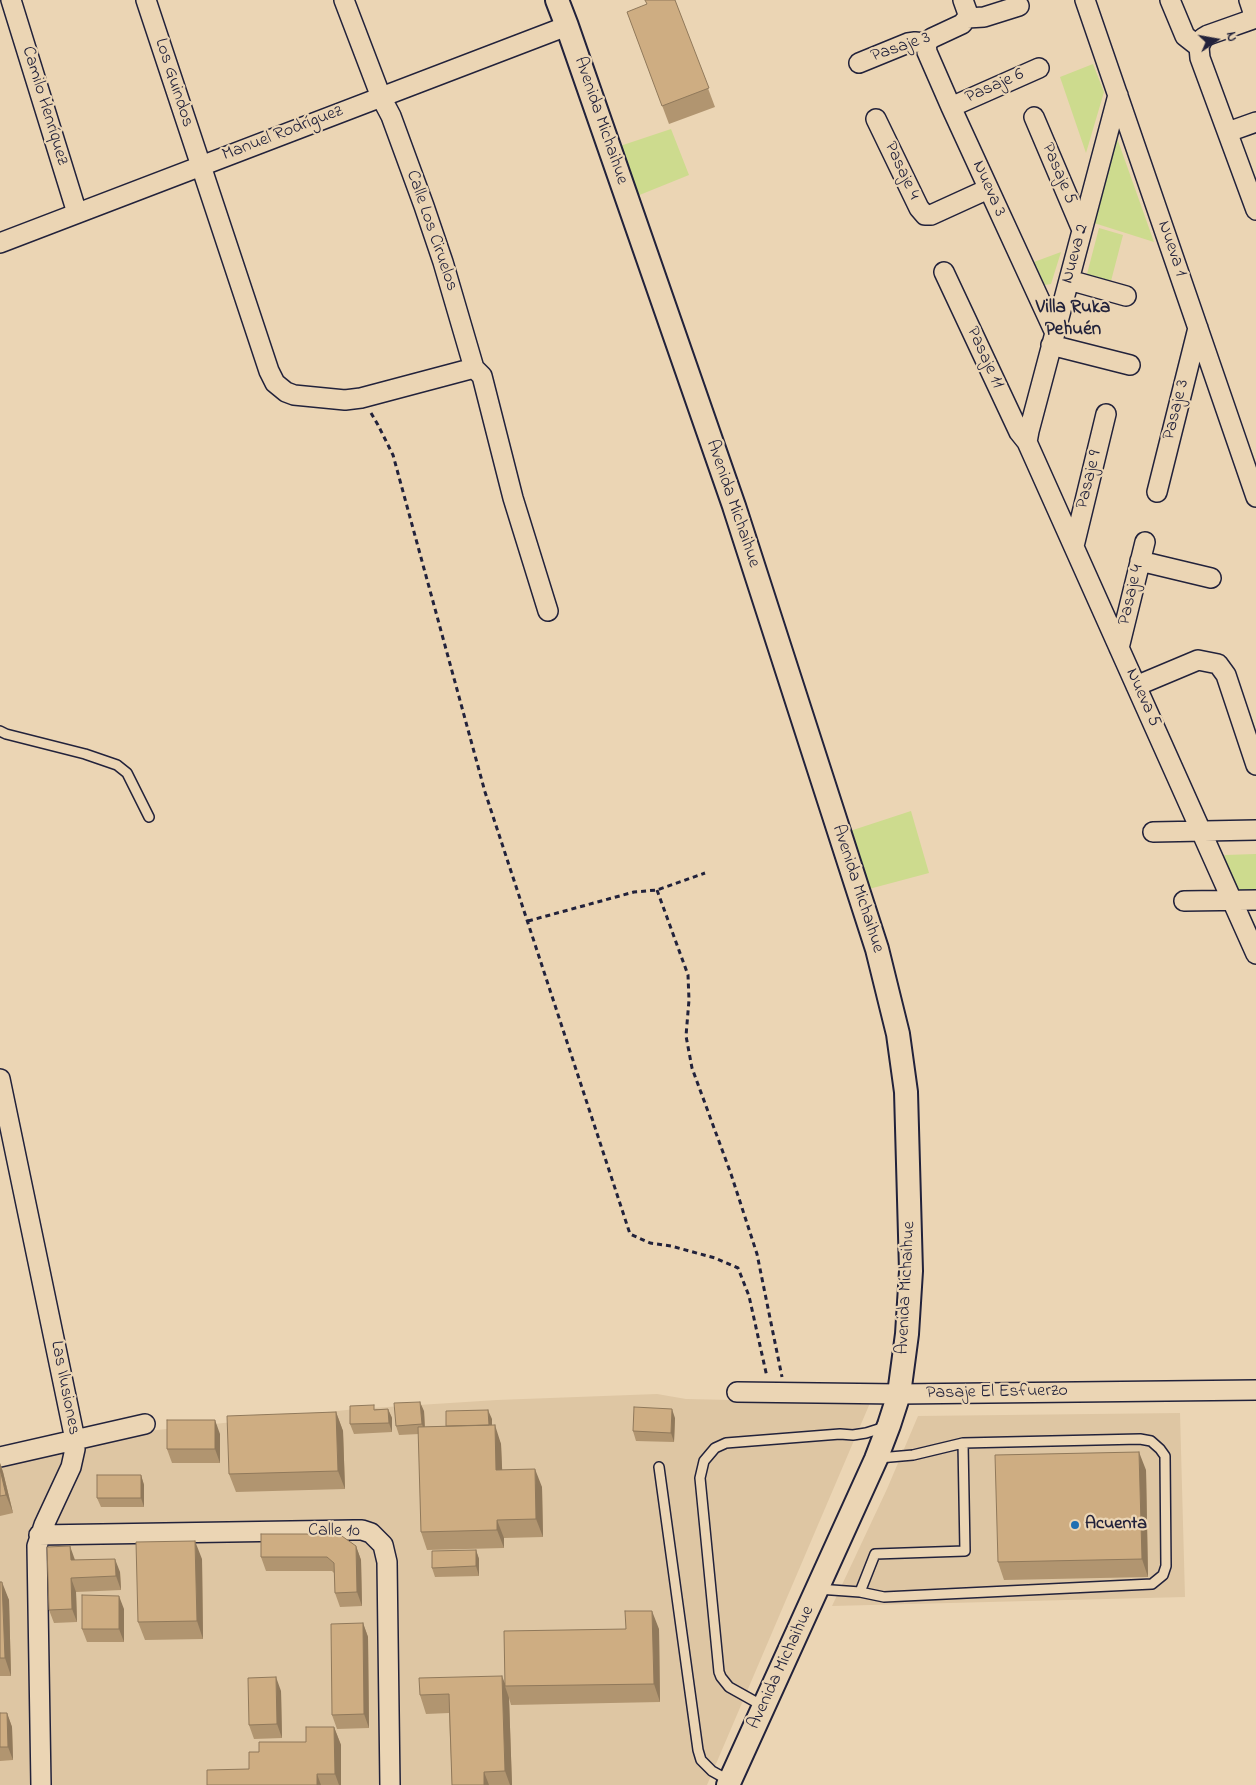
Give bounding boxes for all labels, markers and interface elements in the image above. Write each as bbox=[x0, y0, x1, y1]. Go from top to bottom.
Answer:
north arrow bbox=[1191, 15, 1241, 65]
street label: Pasaje 3 bbox=[868, 28, 934, 68]
text: N bbox=[1220, 30, 1242, 44]
street label: Los Guindos bbox=[149, 36, 197, 130]
street label: Camilo Henríquez bbox=[16, 44, 72, 168]
street label: Avenida Michaihue bbox=[568, 54, 632, 188]
street label: Pasaje 6 bbox=[962, 65, 1028, 109]
street label: Manuel Rodríguez bbox=[220, 101, 346, 167]
street label: Pasaje 4 bbox=[878, 139, 924, 203]
street label: Pasaje 5 bbox=[1035, 140, 1081, 208]
street label: Nueva 3 bbox=[966, 158, 1010, 220]
street label: Calle Los Ciruelos bbox=[400, 168, 462, 294]
street label: Nueva 1 bbox=[1151, 218, 1191, 280]
street label: Nueva 2 bbox=[1058, 222, 1094, 286]
district label: Villa Ruka Pehuén bbox=[1036, 298, 1110, 342]
street label: Pasaje 11 bbox=[960, 324, 1008, 392]
street label: Pasaje 3 bbox=[1159, 378, 1195, 442]
street label: Avenida Michaihue bbox=[700, 437, 764, 571]
street label: Pasaje 9 bbox=[1072, 449, 1108, 511]
street label: Pasaje 4 bbox=[1115, 563, 1149, 627]
street label: Nueva 5 bbox=[1120, 665, 1164, 731]
street label: Avenida Michaihue bbox=[826, 822, 888, 956]
street label: Avenida Michaihue bbox=[893, 1221, 921, 1355]
street label: Las Ilusiones bbox=[44, 1339, 84, 1437]
street label: Pasaje El Esfuerzo bbox=[926, 1381, 1068, 1405]
place label: Acuenta bbox=[1085, 1514, 1147, 1536]
marker: Acuenta bbox=[1069, 1519, 1081, 1531]
street label: Calle 10 bbox=[308, 1521, 360, 1543]
street label: Avenida Michaihue bbox=[744, 1603, 820, 1733]

